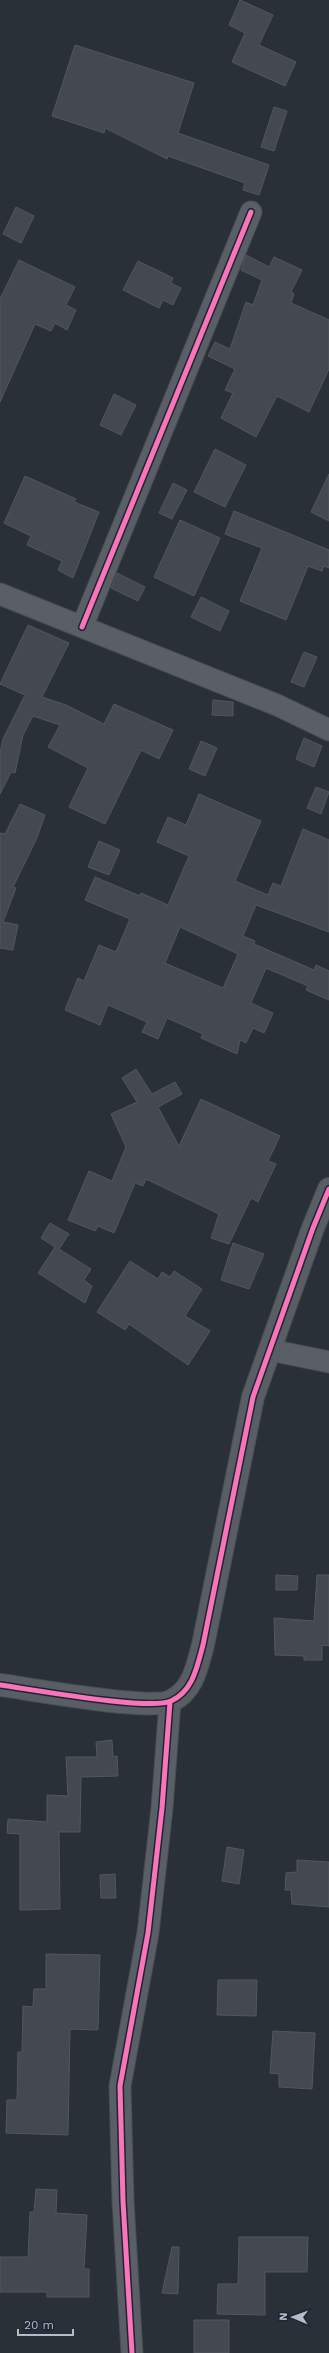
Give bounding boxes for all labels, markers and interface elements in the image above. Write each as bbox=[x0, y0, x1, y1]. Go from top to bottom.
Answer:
north arrow bbox=[273, 2297, 313, 2337]
scale bar bbox=[18, 2311, 73, 2337]
text: N bbox=[277, 2312, 290, 2321]
text: 20 m bbox=[24, 2318, 54, 2332]

